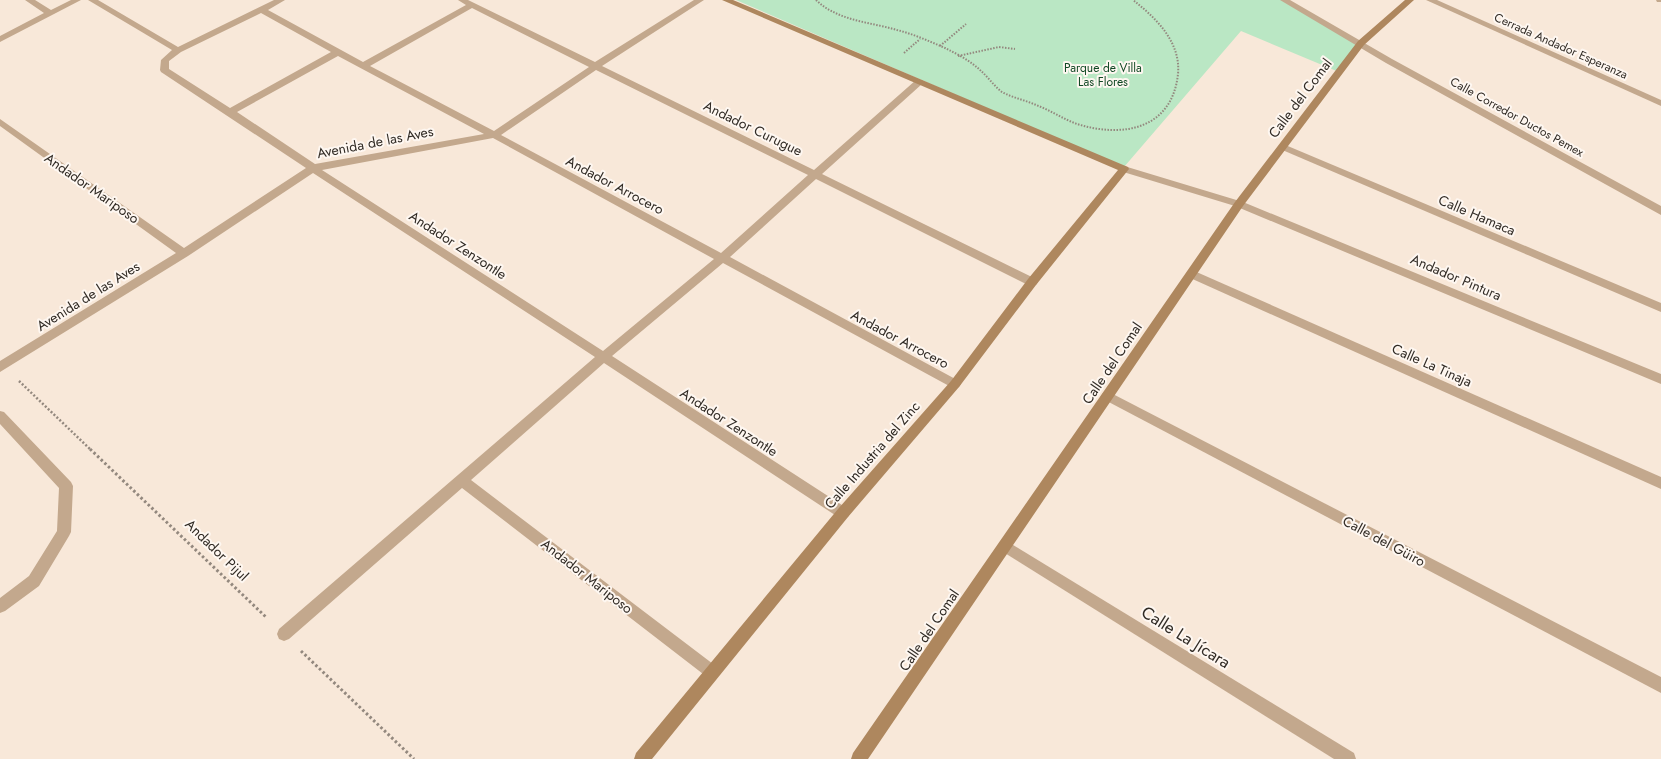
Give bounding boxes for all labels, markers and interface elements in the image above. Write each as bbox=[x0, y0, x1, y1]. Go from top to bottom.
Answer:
street label: Cerrada Andador Esperanza bbox=[1491, 8, 1631, 84]
street label: Calle del Comal bbox=[1263, 54, 1337, 142]
park label: Parque de Villa Las Flores bbox=[1064, 59, 1142, 91]
street label: Calle Corredor Ductos Pemex bbox=[1447, 73, 1588, 162]
street label: Andador Curugue bbox=[700, 95, 806, 161]
street label: Avenida de las Aves bbox=[315, 121, 435, 163]
street label: Andador Mariposo bbox=[41, 148, 144, 228]
street label: Andador Arrocero bbox=[562, 151, 668, 219]
street label: Calle Hamaca bbox=[1435, 190, 1519, 240]
street label: Andador Zenzontle bbox=[405, 206, 511, 284]
street label: Andador Pintura bbox=[1408, 249, 1504, 305]
street label: Avenida de las Aves bbox=[33, 256, 144, 336]
street label: Andador Arrocero bbox=[847, 305, 953, 373]
street label: Calle del Comal bbox=[1077, 318, 1147, 408]
street label: Calle La Tinaja bbox=[1389, 338, 1475, 392]
street label: Andador Zenzontle bbox=[676, 383, 782, 461]
street label: Calle Industria del Zinc bbox=[820, 397, 924, 513]
street label: Calle del Güiro bbox=[1339, 511, 1429, 571]
street label: Andador Pijul bbox=[181, 515, 253, 585]
street label: Andador Mariposo bbox=[537, 534, 637, 618]
street label: Calle del Comal bbox=[894, 585, 964, 675]
street label: Calle La Jícara bbox=[1137, 600, 1235, 674]

